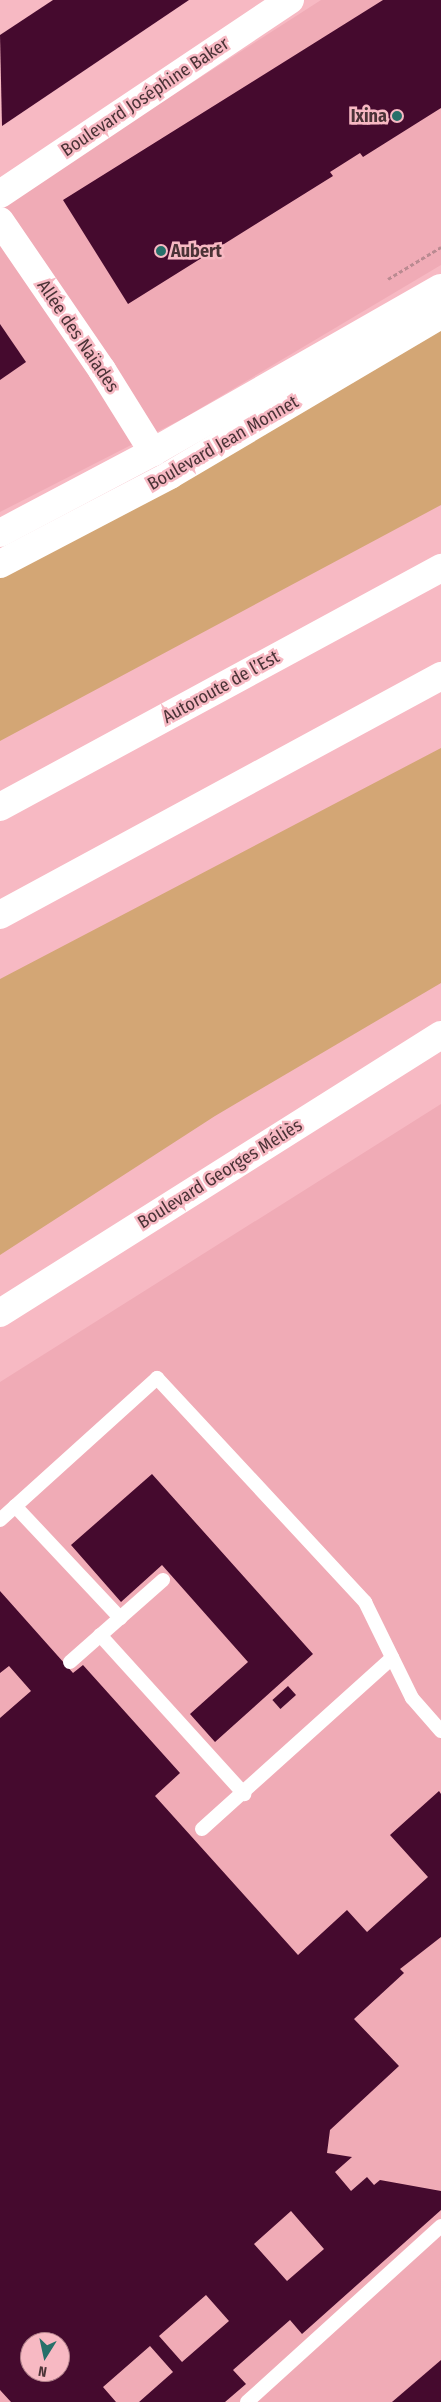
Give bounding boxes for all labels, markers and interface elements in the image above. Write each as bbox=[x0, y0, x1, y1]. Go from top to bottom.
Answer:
street label: Boulevard Joséphine Baker bbox=[57, 33, 233, 161]
place label: Ixina bbox=[351, 105, 387, 127]
marker: Ixina bbox=[391, 110, 403, 122]
place label: Aubert bbox=[171, 240, 222, 262]
marker: Aubert bbox=[155, 245, 167, 257]
street label: Allée des Naïades bbox=[33, 276, 123, 396]
street label: Boulevard Jean Monnet bbox=[144, 391, 302, 495]
street label: Autoroute de l’Est bbox=[159, 646, 283, 728]
street label: Boulevard Georges Méliès bbox=[134, 1115, 306, 1233]
north arrow bbox=[20, 2332, 70, 2382]
text: N bbox=[37, 2362, 48, 2380]

